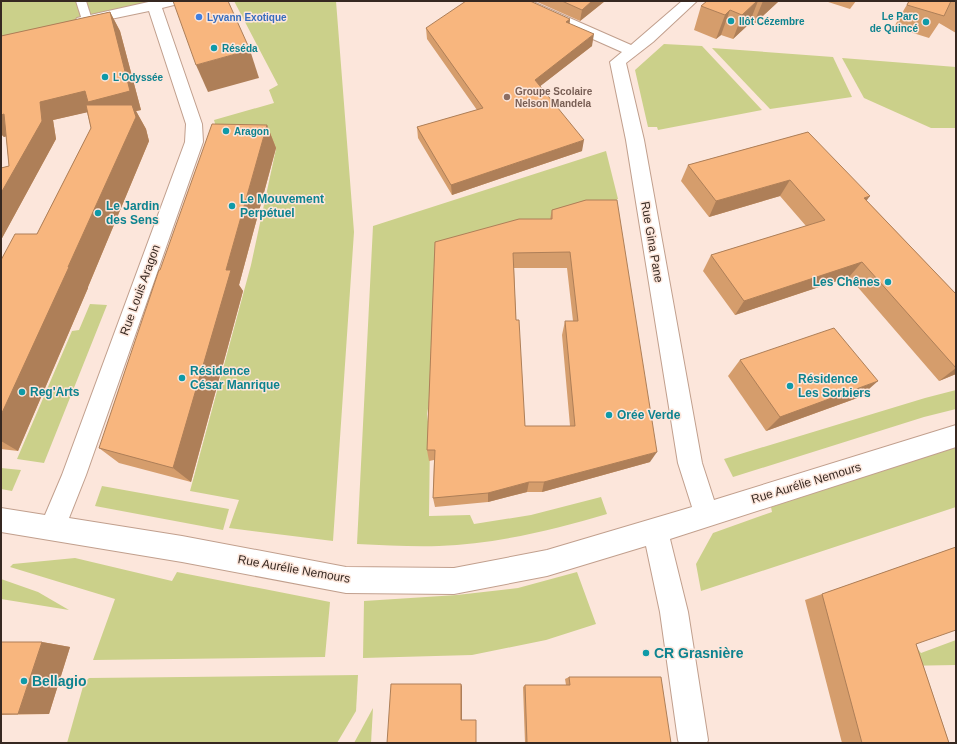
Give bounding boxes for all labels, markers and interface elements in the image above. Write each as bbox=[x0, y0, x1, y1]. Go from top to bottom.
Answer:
place label: Le Parc de Quincé bbox=[870, 11, 918, 34]
marker: Lyvann Exotique bbox=[194, 12, 204, 22]
place label: Lyvann Exotique bbox=[207, 12, 287, 23]
marker: Ilôt Cézembre bbox=[726, 16, 736, 26]
place label: Ilôt Cézembre bbox=[739, 16, 805, 27]
marker: Le Parc de Quincé bbox=[921, 17, 931, 27]
marker: Réséda bbox=[209, 43, 219, 53]
place label: Réséda bbox=[222, 43, 258, 54]
marker: L'Odyssée bbox=[100, 72, 110, 82]
place label: L'Odyssée bbox=[113, 72, 164, 83]
place label: Groupe Scolaire Nelson Mandela bbox=[515, 86, 593, 109]
marker: Groupe Scolaire Nelson Mandela bbox=[502, 92, 512, 102]
marker: Aragon bbox=[221, 126, 231, 136]
place label: Aragon bbox=[234, 126, 269, 137]
place label: Le Mouvement Perpétuel bbox=[240, 192, 324, 220]
place label: Le Jardin des Sens bbox=[106, 199, 159, 227]
street label: Rue Gina Pane bbox=[638, 200, 666, 284]
marker: Le Mouvement Perpétuel bbox=[227, 201, 237, 211]
marker: Le Jardin des Sens bbox=[93, 208, 103, 218]
street label: Rue Louis Aragon bbox=[117, 243, 163, 337]
place label: Les Chênes bbox=[813, 275, 880, 289]
marker: Les Chênes bbox=[883, 277, 893, 287]
place label: Résidence César Manrique bbox=[190, 364, 280, 392]
place label: Résidence Les Sorbiers bbox=[798, 372, 871, 400]
marker: Résidence César Manrique bbox=[177, 373, 187, 383]
marker: Résidence Les Sorbiers bbox=[785, 381, 795, 391]
place label: Reg'Arts bbox=[30, 385, 80, 399]
marker: Reg'Arts bbox=[17, 387, 27, 397]
place label: Orée Verde bbox=[617, 408, 681, 422]
marker: Orée Verde bbox=[604, 410, 614, 420]
street label: Rue Aurélie Nemours bbox=[749, 460, 863, 506]
street label: Rue Aurélie Nemours bbox=[237, 552, 351, 586]
place label: CR Grasnière bbox=[654, 645, 744, 661]
marker: CR Grasnière bbox=[641, 648, 651, 658]
place label: Bellagio bbox=[32, 673, 86, 689]
marker: Bellagio bbox=[19, 676, 29, 686]

